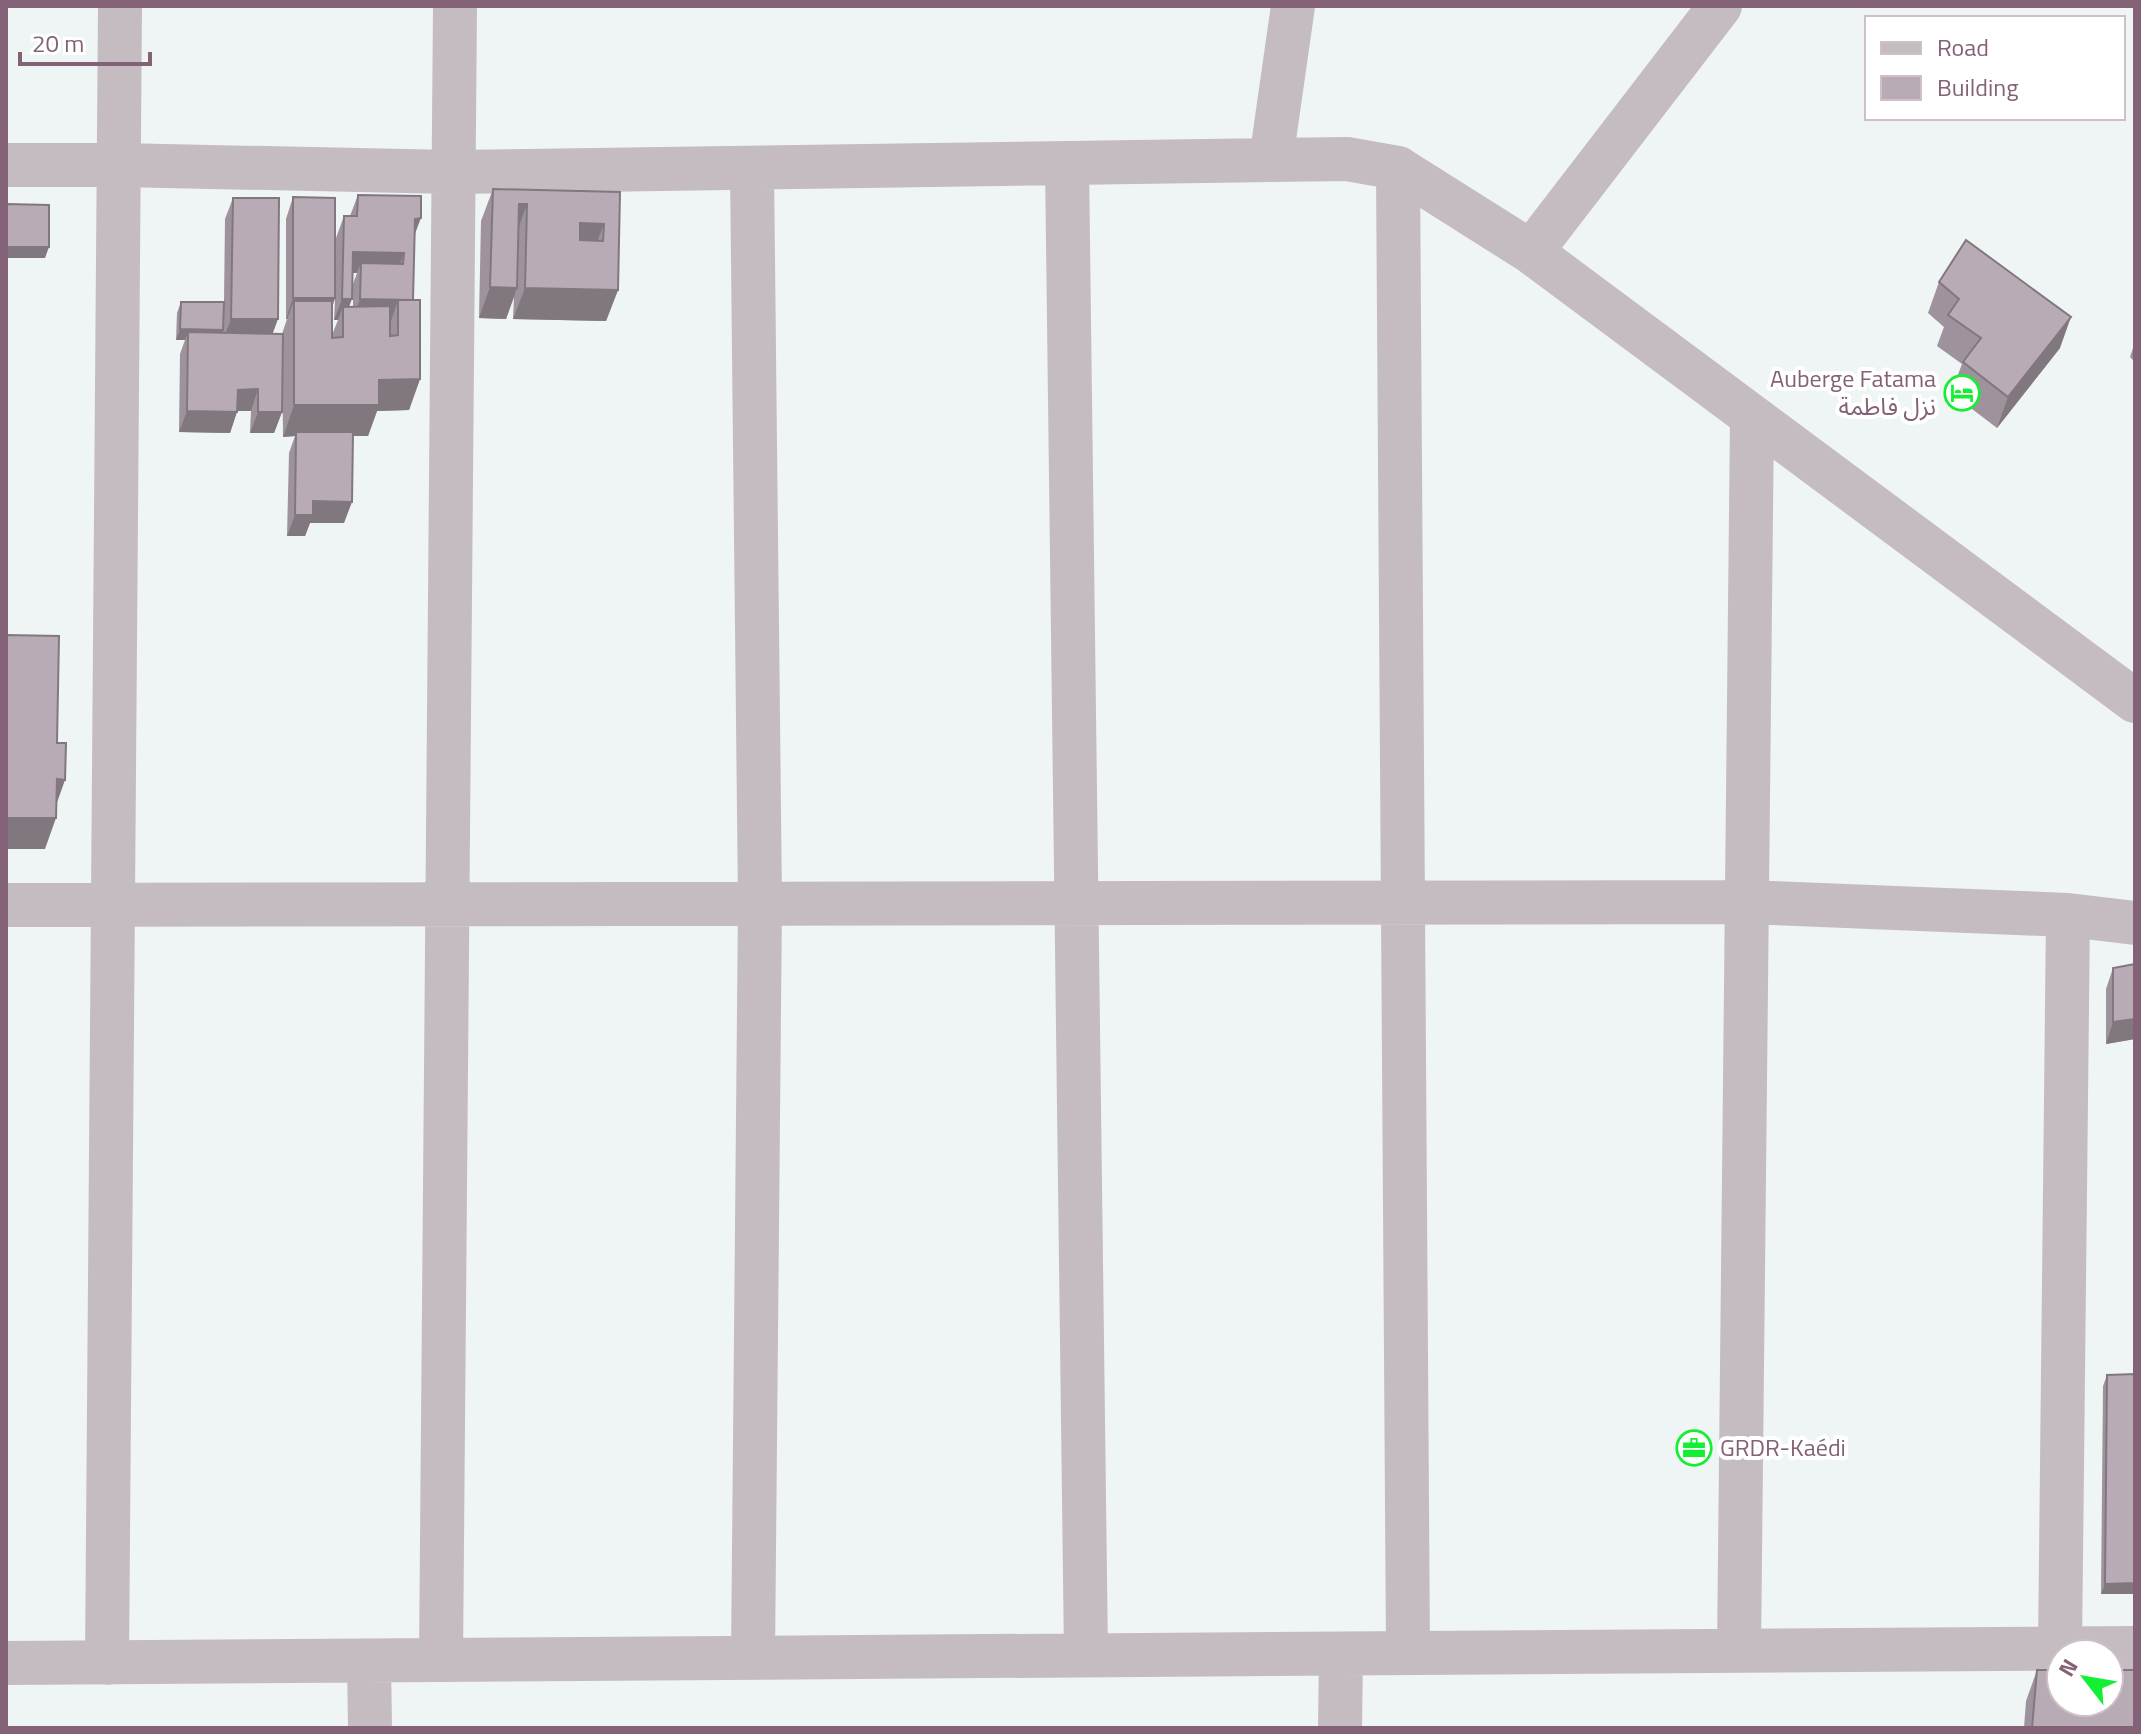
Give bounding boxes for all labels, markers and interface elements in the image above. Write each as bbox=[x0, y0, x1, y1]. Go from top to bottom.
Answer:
scale bar bbox=[20, 16, 150, 66]
legend bbox=[1865, 16, 2125, 120]
text: 20 m bbox=[32, 25, 84, 61]
text: Road bbox=[1937, 29, 1989, 65]
text: Building bbox=[1937, 69, 2019, 105]
place label: Auberge Fatama نزل فاطمة bbox=[1770, 360, 1936, 424]
hotel icon: Auberge Fatama نزل فاطمة bbox=[1943, 374, 1981, 412]
office icon: GRDR-Kaédi bbox=[1675, 1429, 1713, 1467]
place label: GRDR-Kaédi bbox=[1720, 1429, 1846, 1465]
north arrow bbox=[2045, 1638, 2125, 1718]
text: N bbox=[2049, 1652, 2086, 1683]

